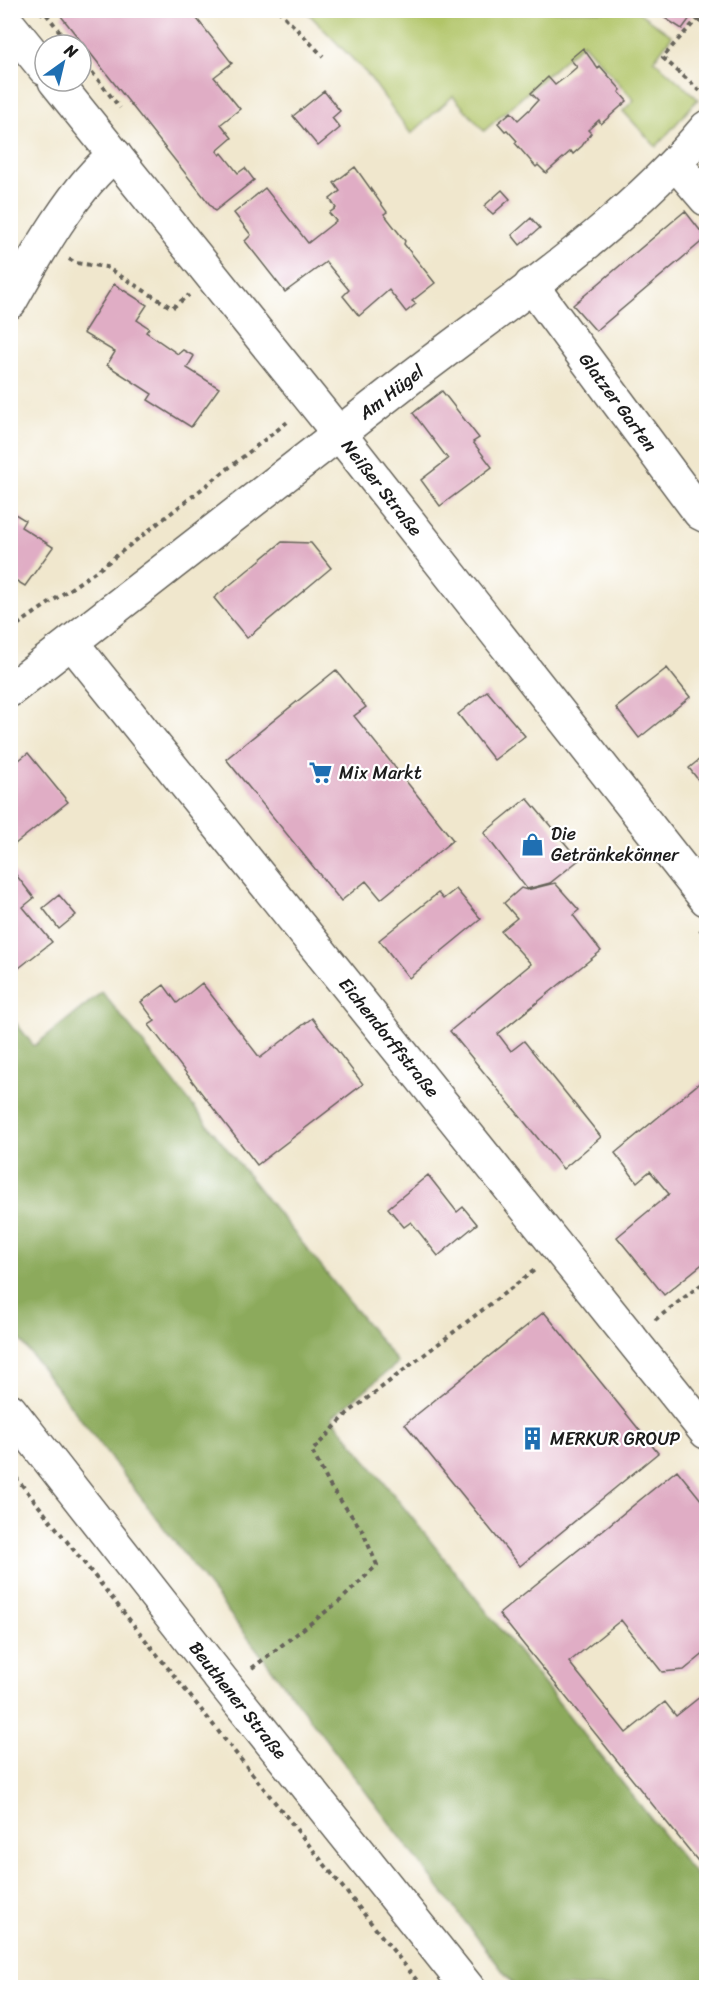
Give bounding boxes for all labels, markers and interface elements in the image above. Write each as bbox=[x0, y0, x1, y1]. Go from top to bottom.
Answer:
north arrow bbox=[33, 33, 93, 93]
text: N bbox=[58, 35, 85, 67]
street label: Glatzer Garten bbox=[570, 346, 666, 459]
street label: Am Hügel bbox=[351, 356, 432, 429]
street label: Neißer Straße bbox=[333, 432, 431, 544]
place label: Mix Markt bbox=[339, 757, 422, 789]
supermarket icon: Mix Markt bbox=[308, 760, 334, 786]
place label: Die Getränkekönner bbox=[551, 818, 680, 871]
shop icon: Die Getränkekönner bbox=[520, 831, 546, 857]
street label: Eichendorffstraße bbox=[330, 970, 448, 1105]
place label: MERKUR GROUP bbox=[550, 1423, 680, 1455]
building icon: MERKUR GROUP bbox=[519, 1426, 545, 1452]
street label: Beuthener Straße bbox=[181, 1634, 295, 1767]

